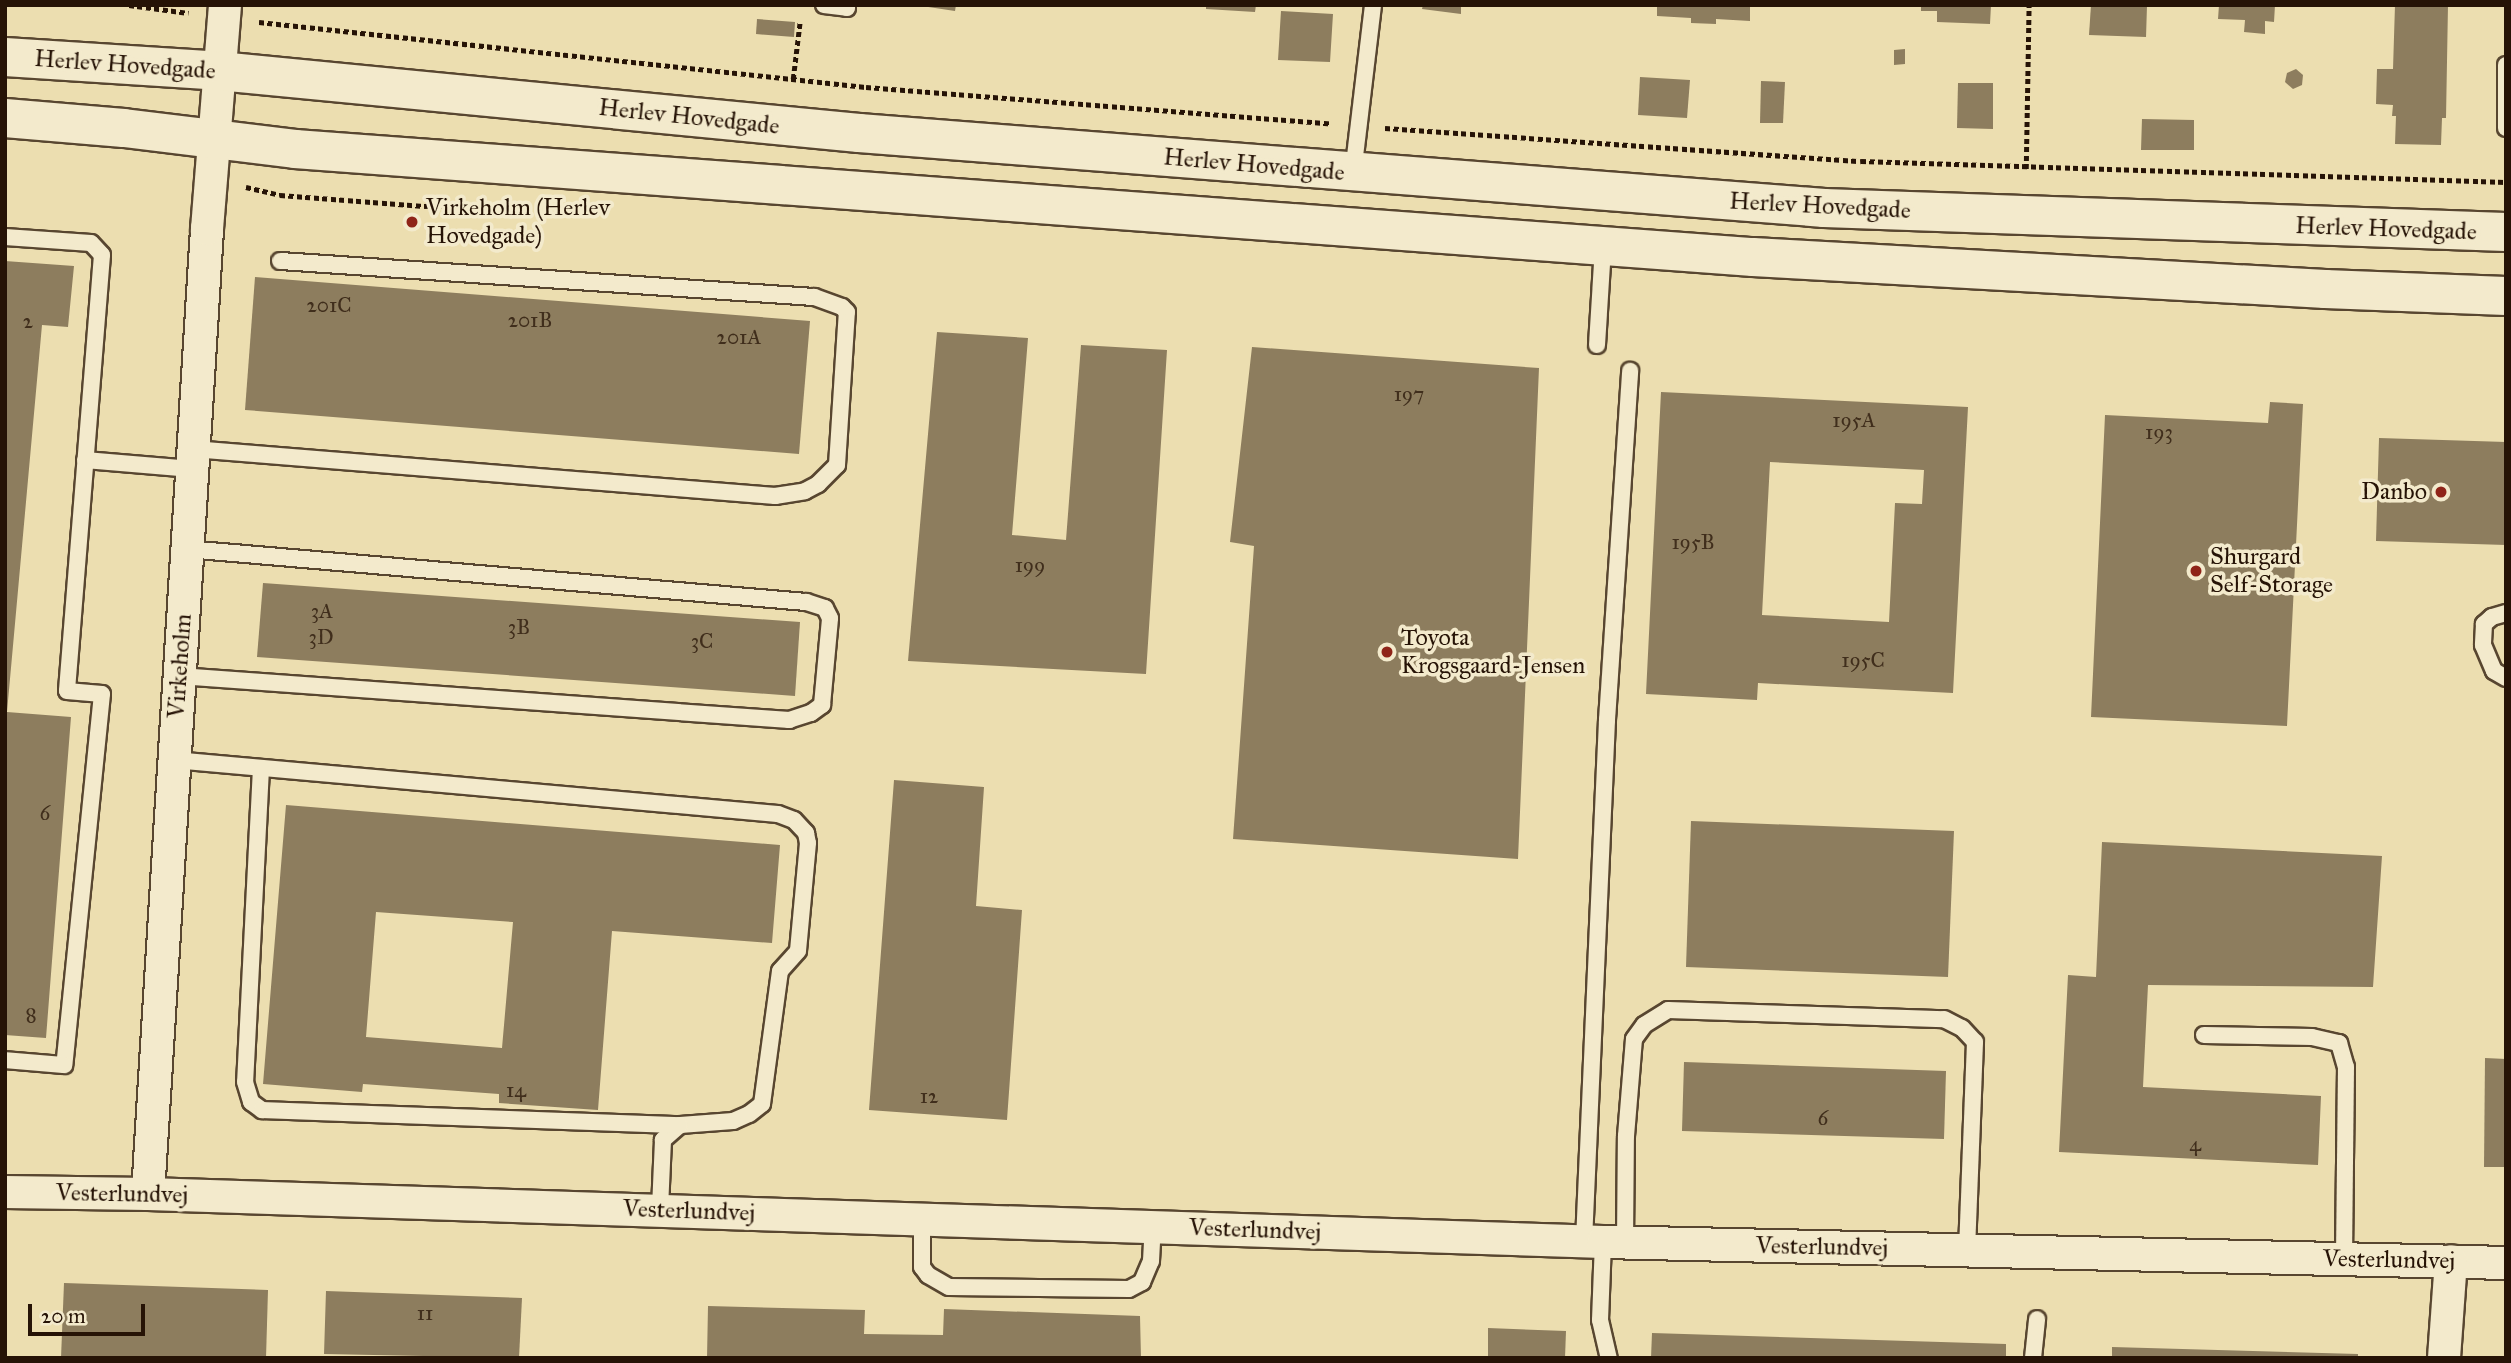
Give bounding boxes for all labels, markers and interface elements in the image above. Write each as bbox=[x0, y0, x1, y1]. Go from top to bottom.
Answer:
street label: Herlev Hovedgade bbox=[33, 44, 217, 86]
street label: Herlev Hovedgade bbox=[597, 93, 781, 141]
street label: Herlev Hovedgade bbox=[1162, 143, 1346, 187]
street label: Herlev Hovedgade bbox=[1729, 187, 1911, 225]
place label: Virkeholm (Herlev Hovedgade) bbox=[426, 194, 610, 250]
street label: Herlev Hovedgade bbox=[2295, 211, 2477, 247]
marker: Virkeholm (Herlev Hovedgade) bbox=[404, 214, 420, 230]
house number: 201C bbox=[306, 292, 352, 318]
house number: 201B bbox=[508, 307, 552, 333]
house number: 2 bbox=[23, 308, 33, 334]
house number: 201A bbox=[717, 324, 761, 350]
house number: 197 bbox=[1394, 381, 1424, 407]
house number: 195A bbox=[1832, 407, 1876, 433]
house number: 193 bbox=[2145, 419, 2173, 445]
place label: Danbo bbox=[2361, 478, 2427, 506]
marker: Danbo bbox=[2433, 484, 2449, 500]
house number: 195B bbox=[1671, 529, 1715, 555]
place label: Shurgard Self-Storage bbox=[2210, 543, 2333, 599]
house number: 199 bbox=[1015, 552, 1045, 578]
marker: Shurgard Self-Storage bbox=[2188, 563, 2204, 579]
house number: 3A bbox=[311, 598, 333, 624]
street label: Virkeholm bbox=[162, 613, 198, 719]
house number: 3B bbox=[508, 614, 530, 640]
house number: 3D bbox=[309, 624, 333, 650]
place label: Toyota Krogsgaard-Jensen bbox=[1401, 624, 1585, 680]
house number: 3C bbox=[691, 628, 713, 654]
marker: Toyota Krogsgaard-Jensen bbox=[1379, 644, 1395, 660]
house number: 195C bbox=[1841, 647, 1885, 673]
house number: 6 bbox=[40, 800, 50, 826]
house number: 8 bbox=[25, 1002, 37, 1028]
house number: 14 bbox=[506, 1077, 526, 1103]
house number: 12 bbox=[920, 1083, 938, 1109]
house number: 6 bbox=[1818, 1105, 1828, 1131]
house number: 4 bbox=[2189, 1131, 2201, 1157]
street label: Vesterlundvej bbox=[56, 1178, 188, 1210]
street label: Vesterlundvej bbox=[622, 1194, 756, 1228]
street label: Vesterlundvej bbox=[1188, 1213, 1322, 1247]
street label: Vesterlundvej bbox=[1756, 1231, 1888, 1263]
street label: Vesterlundvej bbox=[2323, 1244, 2455, 1276]
scale bar bbox=[32, 1290, 149, 1334]
house number: 11 bbox=[417, 1300, 433, 1326]
text: 20 m bbox=[41, 1303, 86, 1329]

